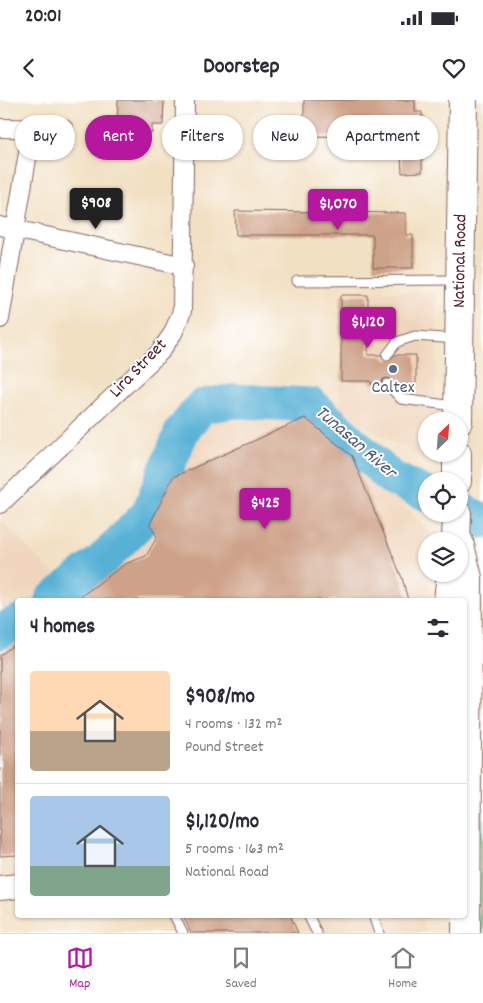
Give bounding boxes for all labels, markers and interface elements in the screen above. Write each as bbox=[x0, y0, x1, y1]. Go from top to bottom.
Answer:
text: 20:01 bbox=[25, 4, 61, 31]
text: Doorstep bbox=[203, 52, 280, 83]
icon: back bbox=[15, 54, 43, 82]
icon: heart bbox=[440, 54, 468, 82]
chip: Buy bbox=[15, 115, 75, 160]
chip: Rent bbox=[85, 115, 152, 160]
chip: Filters bbox=[162, 115, 243, 160]
chip: New bbox=[253, 115, 317, 160]
chip: Apartment bbox=[327, 115, 438, 160]
pin: $908 bbox=[66, 188, 126, 230]
pin: $1,070 bbox=[297, 188, 379, 231]
text: $908 bbox=[81, 192, 111, 215]
text: $1,070 bbox=[319, 193, 357, 216]
street label: National Road bbox=[448, 214, 474, 308]
pin: $1,120 bbox=[327, 306, 409, 349]
text: $1,120 bbox=[351, 311, 385, 334]
street label: Lira Street bbox=[104, 334, 174, 404]
marker: Caltex bbox=[387, 363, 399, 375]
place label: Caltex bbox=[372, 376, 415, 401]
water label: Tunasan River bbox=[309, 400, 403, 487]
north arrow bbox=[418, 412, 468, 462]
map controls bbox=[418, 412, 468, 582]
button: locate bbox=[418, 472, 468, 522]
pin: $425 bbox=[235, 488, 295, 530]
text: $425 bbox=[250, 492, 280, 515]
button: layers bbox=[418, 532, 468, 582]
text: 4 homes bbox=[30, 613, 95, 643]
icon: filters bbox=[424, 614, 452, 642]
text: $908/mo bbox=[185, 683, 255, 713]
icon: home bbox=[70, 691, 130, 751]
text: 4 rooms · 132 m² bbox=[185, 713, 282, 736]
text: Pound Street bbox=[185, 736, 264, 759]
text: $1,120/mo bbox=[185, 808, 259, 838]
icon: home bbox=[70, 816, 130, 876]
text: 5 rooms · 163 m² bbox=[185, 838, 284, 861]
text: National Road bbox=[185, 861, 269, 884]
tab: Map bbox=[66, 944, 94, 994]
tab: Saved bbox=[225, 944, 257, 994]
tab: Home bbox=[388, 944, 417, 994]

